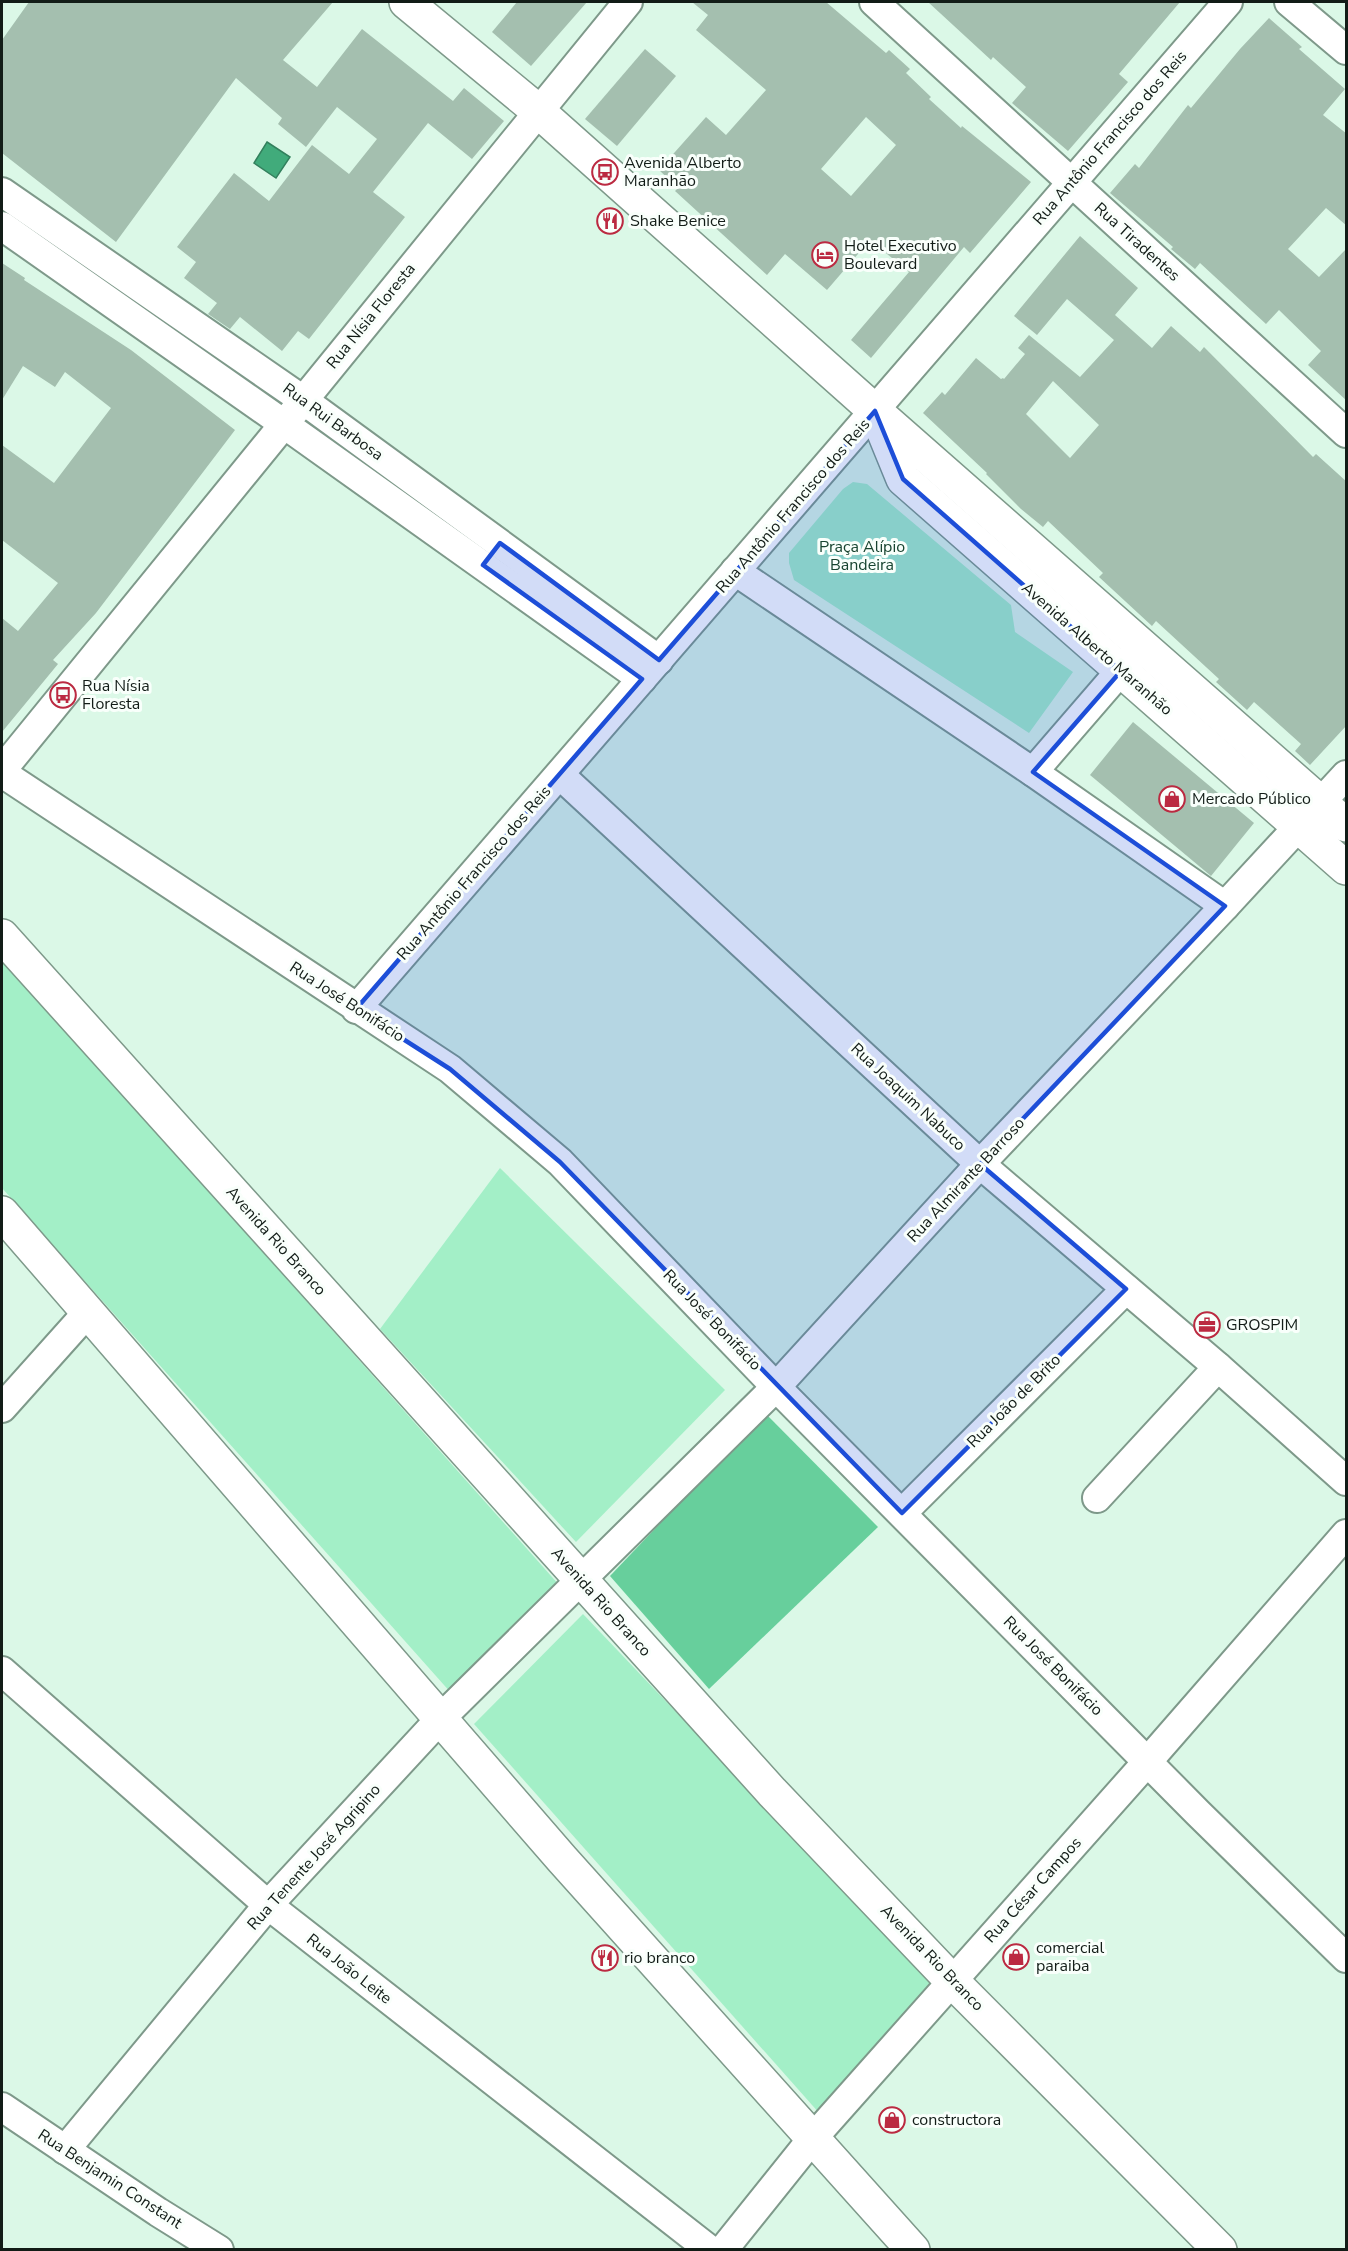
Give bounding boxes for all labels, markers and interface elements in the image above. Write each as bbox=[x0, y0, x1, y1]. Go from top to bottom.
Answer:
street label: Rua Antônio Francisco dos Reis bbox=[1028, 46, 1192, 230]
place label: Avenida Alberto Maranhão bbox=[624, 152, 742, 192]
bus stop icon: Avenida Alberto Maranhão bbox=[590, 157, 620, 187]
street label: Rua Tiradentes bbox=[1089, 198, 1185, 286]
restaurant icon: Shake Benice bbox=[595, 206, 625, 236]
place label: Shake Benice bbox=[630, 210, 726, 232]
place label: Hotel Executivo Boulevard bbox=[844, 235, 957, 275]
hotel icon: Hotel Executivo Boulevard bbox=[810, 240, 840, 270]
street label: Rua Nísia Floresta bbox=[322, 259, 420, 373]
street label: Rua Rui Barbosa bbox=[278, 378, 388, 466]
street label: Rua Antônio Francisco dos Reis bbox=[711, 414, 875, 598]
park label: Praça Alípio Bandeira bbox=[819, 536, 905, 576]
street label: Avenida Alberto Maranhão bbox=[1017, 577, 1177, 721]
place label: Rua Nísia Floresta bbox=[82, 675, 150, 715]
bus stop icon: Rua Nísia Floresta bbox=[48, 680, 78, 710]
street label: Rua Antônio Francisco dos Reis bbox=[392, 781, 556, 965]
shop icon: Mercado Público bbox=[1157, 784, 1187, 814]
place label: Mercado Público bbox=[1192, 788, 1311, 810]
street label: Rua José Bonifácio bbox=[285, 957, 409, 1047]
street label: Rua Joaquim Nabuco bbox=[846, 1038, 970, 1156]
street label: Rua Almirante Barroso bbox=[902, 1113, 1030, 1247]
street label: Avenida Rio Branco bbox=[221, 1182, 331, 1301]
street label: Rua José Bonifácio bbox=[658, 1265, 766, 1376]
office icon: GROSPIM bbox=[1192, 1310, 1222, 1340]
place label: GROSPIM bbox=[1226, 1314, 1298, 1336]
street label: Rua João de Brito bbox=[962, 1349, 1066, 1453]
street label: Avenida Rio Branco bbox=[546, 1543, 656, 1662]
street label: Rua José Bonifácio bbox=[998, 1611, 1108, 1721]
street label: Rua Tenente José Agripino bbox=[242, 1779, 386, 1935]
street label: Rua César Campos bbox=[979, 1832, 1087, 1948]
street label: Avenida Rio Branco bbox=[875, 1900, 989, 2016]
street label: Rua João Leite bbox=[302, 1929, 396, 2009]
place label: comercial paraiba bbox=[1036, 1937, 1105, 1977]
shop icon: comercial paraiba bbox=[1001, 1942, 1031, 1972]
restaurant icon: rio branco bbox=[590, 1943, 620, 1973]
place label: rio branco bbox=[624, 1947, 695, 1969]
shop icon: constructora bbox=[877, 2105, 907, 2135]
place label: constructora bbox=[912, 2109, 1001, 2131]
street label: Rua Benjamin Constant bbox=[34, 2124, 187, 2234]

